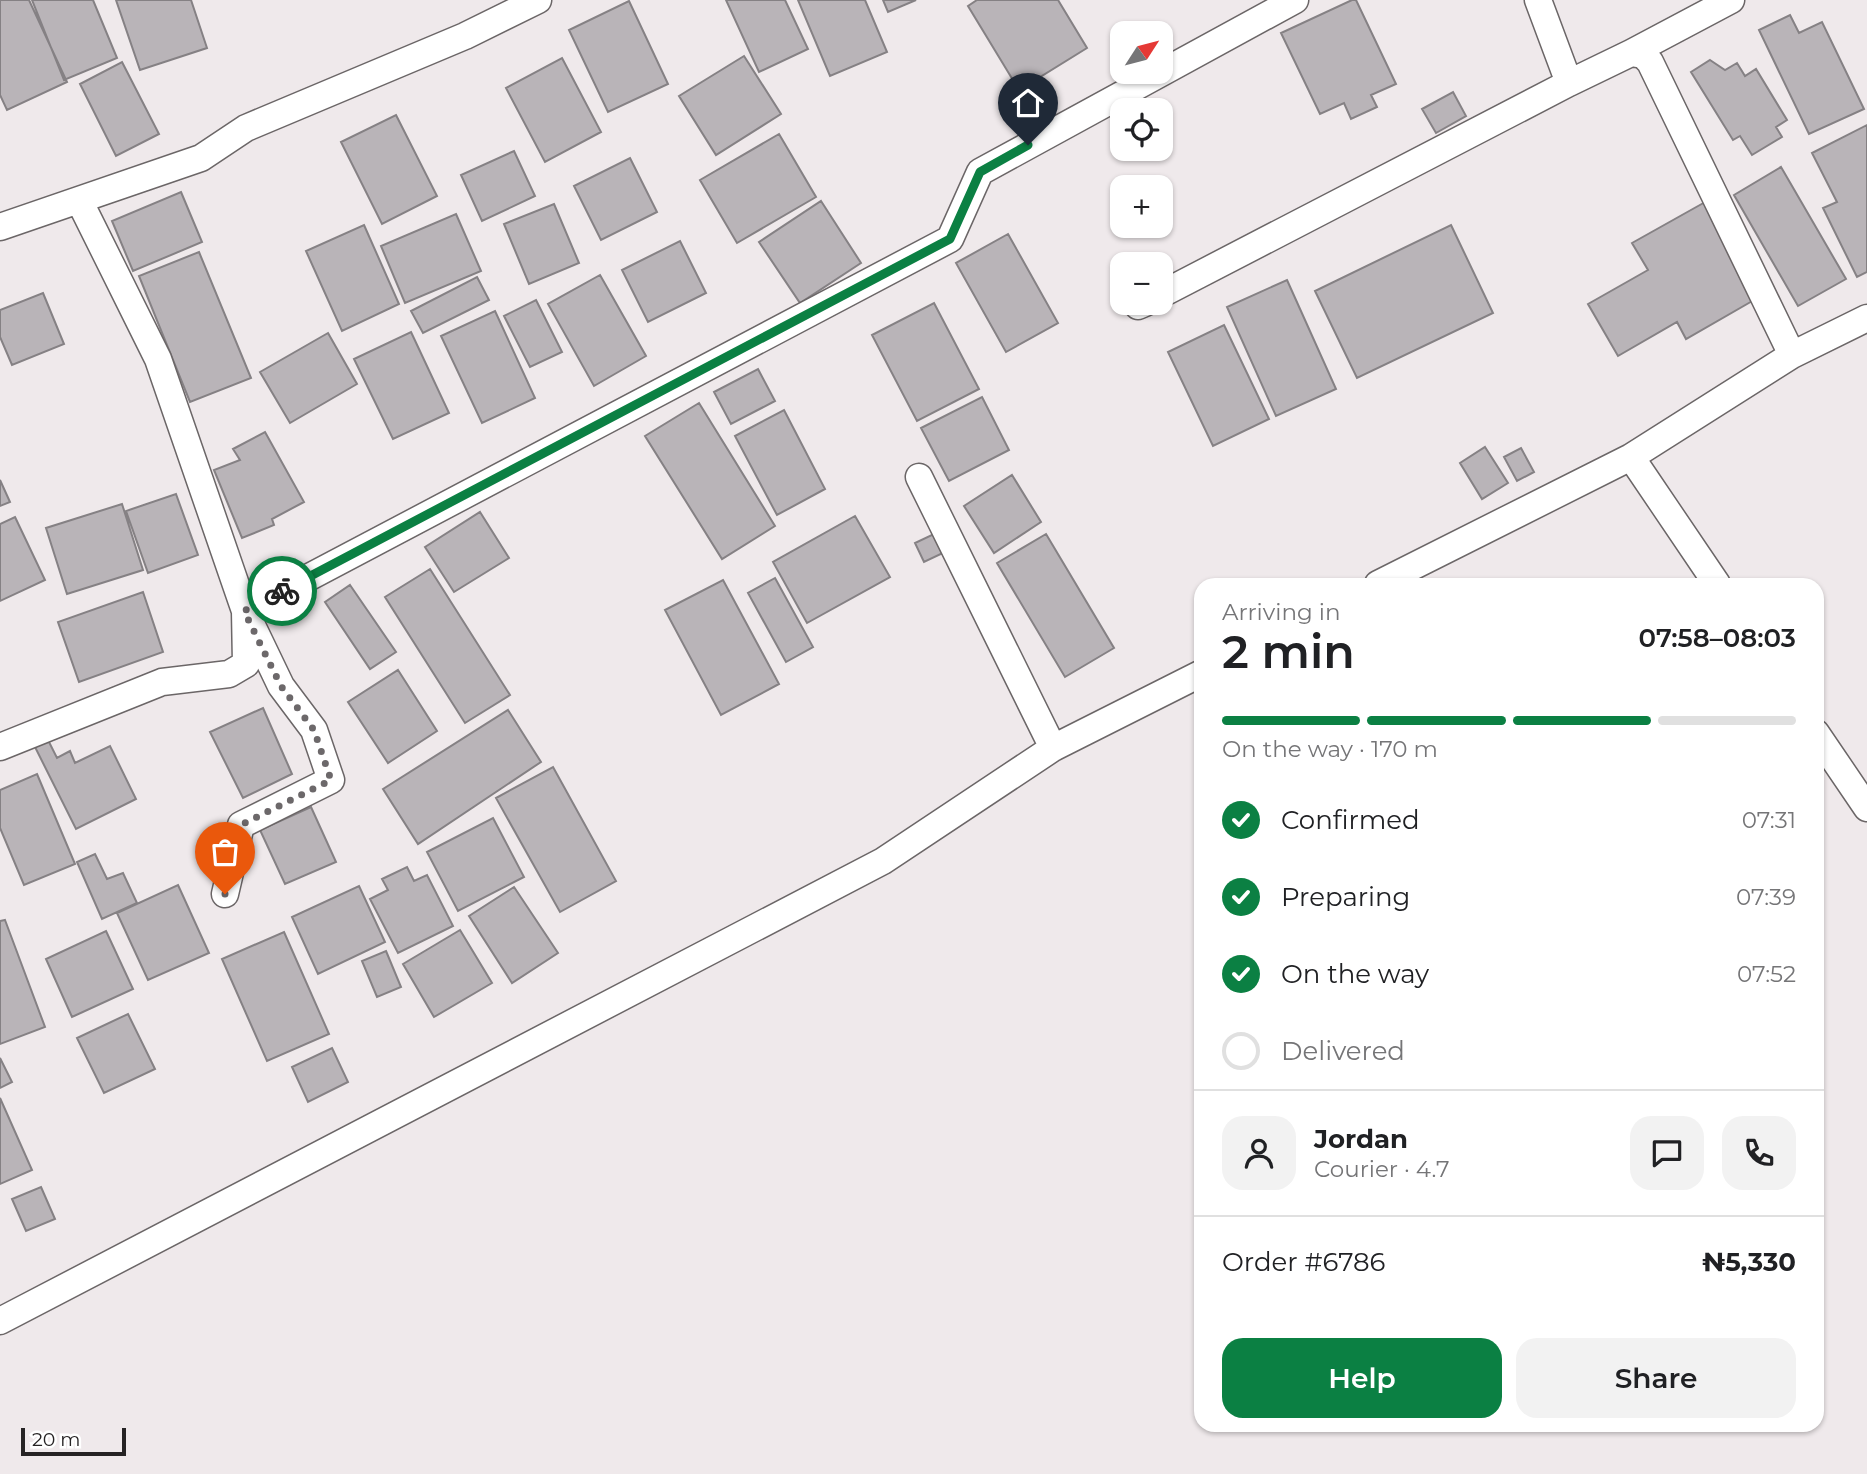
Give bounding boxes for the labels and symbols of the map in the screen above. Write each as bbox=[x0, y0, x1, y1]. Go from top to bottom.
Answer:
north arrow bbox=[1110, 21, 1172, 84]
pin bbox=[998, 73, 1058, 145]
courier bbox=[247, 556, 317, 626]
pin bbox=[195, 822, 255, 894]
scale bar bbox=[21, 1425, 126, 1457]

